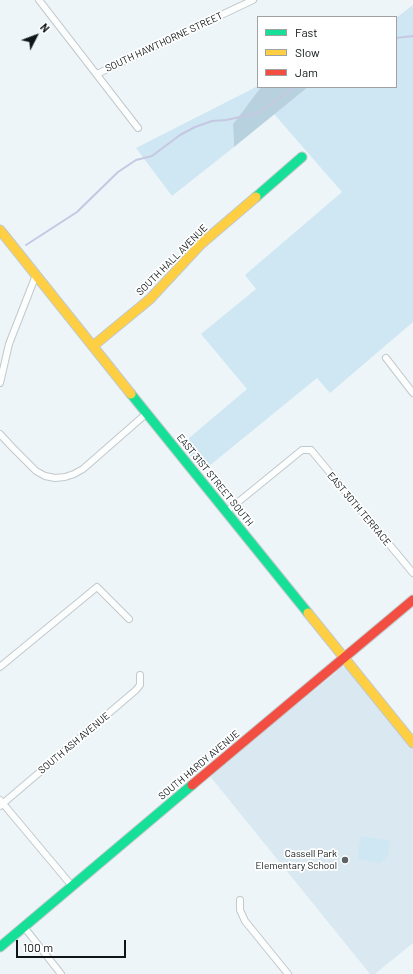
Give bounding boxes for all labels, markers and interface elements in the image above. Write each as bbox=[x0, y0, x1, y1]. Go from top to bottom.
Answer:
street label: SOUTH HAWTHORNE STREET bbox=[103, 9, 225, 75]
north arrow bbox=[16, 16, 56, 56]
legend bbox=[257, 16, 397, 88]
text: N bbox=[38, 21, 53, 35]
text: Fast bbox=[295, 25, 318, 39]
text: Slow bbox=[295, 45, 320, 59]
text: Jam bbox=[295, 65, 318, 79]
street label: SOUTH HALL AVENUE bbox=[134, 222, 210, 298]
street label: EAST 31ST STREET SOUTH bbox=[174, 432, 256, 528]
street label: EAST 30TH TERRACE bbox=[325, 470, 393, 548]
street label: SOUTH ASH AVENUE bbox=[36, 710, 112, 776]
street label: SOUTH HARDY AVENUE bbox=[156, 728, 242, 802]
place label: Cassell Park Elementary School bbox=[256, 848, 337, 872]
marker: Cassell Park Elementary School bbox=[340, 855, 350, 865]
scale bar bbox=[18, 932, 128, 958]
text: 100 m bbox=[23, 940, 53, 954]

